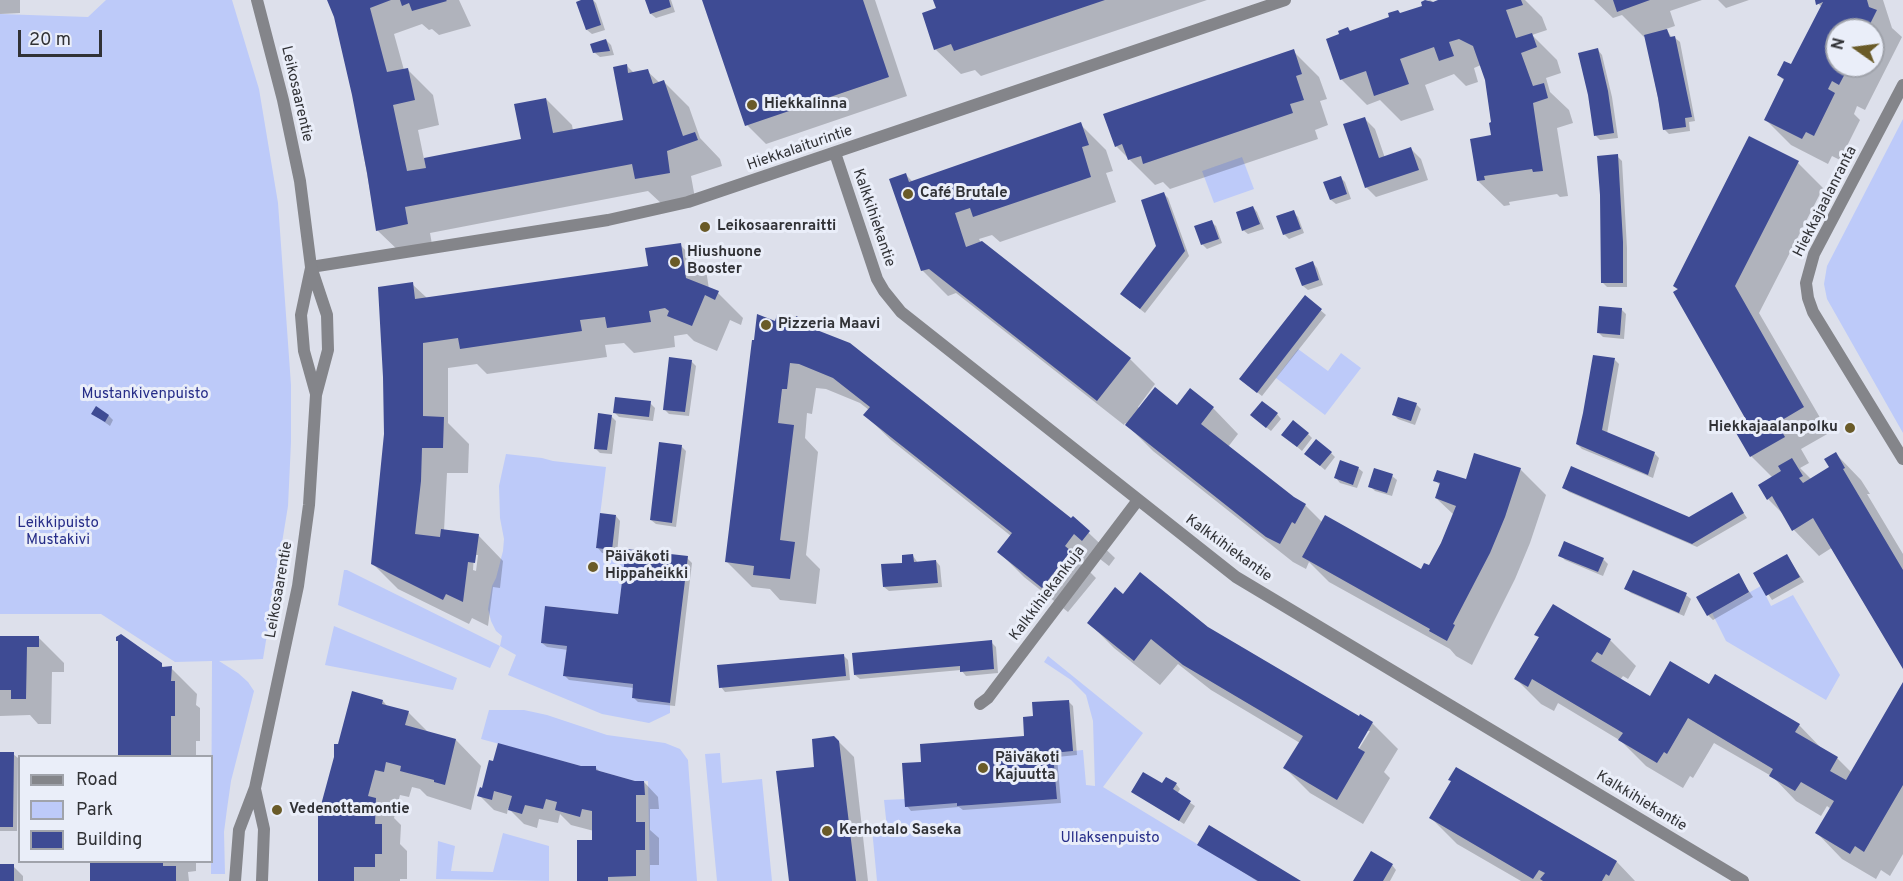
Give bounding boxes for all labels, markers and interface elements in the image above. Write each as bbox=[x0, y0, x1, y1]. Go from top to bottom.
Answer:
scale bar bbox=[21, 18, 105, 56]
north arrow bbox=[1825, 18, 1885, 78]
text: 20 m bbox=[29, 29, 71, 52]
text: N bbox=[1828, 36, 1851, 52]
street label: Leikosaarentie bbox=[276, 44, 316, 144]
place label: Hiekkalinna bbox=[764, 96, 847, 114]
marker: Hiekkalinna bbox=[745, 98, 759, 112]
street label: Hiekkalaiturintie bbox=[745, 123, 855, 175]
street label: Hiekkajaalanranta bbox=[1790, 144, 1862, 260]
street label: Kalkkihiekantie bbox=[848, 167, 898, 269]
place label: Café Brutale bbox=[920, 185, 1008, 203]
marker: Café Brutale bbox=[901, 187, 915, 201]
place label: Leikosaarenraitti bbox=[717, 218, 836, 236]
marker: Leikosaarenraitti bbox=[698, 220, 712, 234]
place label: Hiushuone Booster bbox=[687, 244, 762, 279]
marker: Hiushuone Booster bbox=[668, 255, 682, 269]
place label: Pizzeria Maavi bbox=[778, 316, 880, 334]
marker: Pizzeria Maavi bbox=[759, 318, 773, 332]
park label: Mustankivenpuisto bbox=[81, 386, 209, 404]
place label: Hiekkajaalanpolku bbox=[1708, 419, 1838, 437]
marker: Hiekkajaalanpolku bbox=[1843, 421, 1857, 435]
street label: Kalkkihiekantie bbox=[1181, 512, 1275, 586]
park label: Leikkipuisto Mustakivi bbox=[17, 515, 99, 550]
street label: Leikosaarentie bbox=[263, 540, 297, 640]
street label: Kalkkihiekankuja bbox=[1006, 543, 1090, 645]
place label: Päiväkoti Hippaheikki bbox=[605, 549, 688, 584]
marker: Päiväkoti Hippaheikki bbox=[586, 560, 600, 574]
place label: Päiväkoti Kajuutta bbox=[995, 750, 1060, 785]
legend bbox=[18, 755, 213, 863]
marker: Päiväkoti Kajuutta bbox=[976, 761, 990, 775]
street label: Kalkkihiekantie bbox=[1592, 768, 1690, 836]
text: Road bbox=[76, 769, 118, 792]
text: Park bbox=[76, 799, 113, 822]
place label: Vedenottamontie bbox=[289, 801, 410, 819]
marker: Vedenottamontie bbox=[270, 803, 284, 817]
place label: Kerhotalo Saseka bbox=[839, 822, 961, 840]
marker: Kerhotalo Saseka bbox=[820, 824, 834, 838]
text: Building bbox=[76, 829, 142, 852]
park label: Ullaksenpuisto bbox=[1061, 830, 1159, 848]

